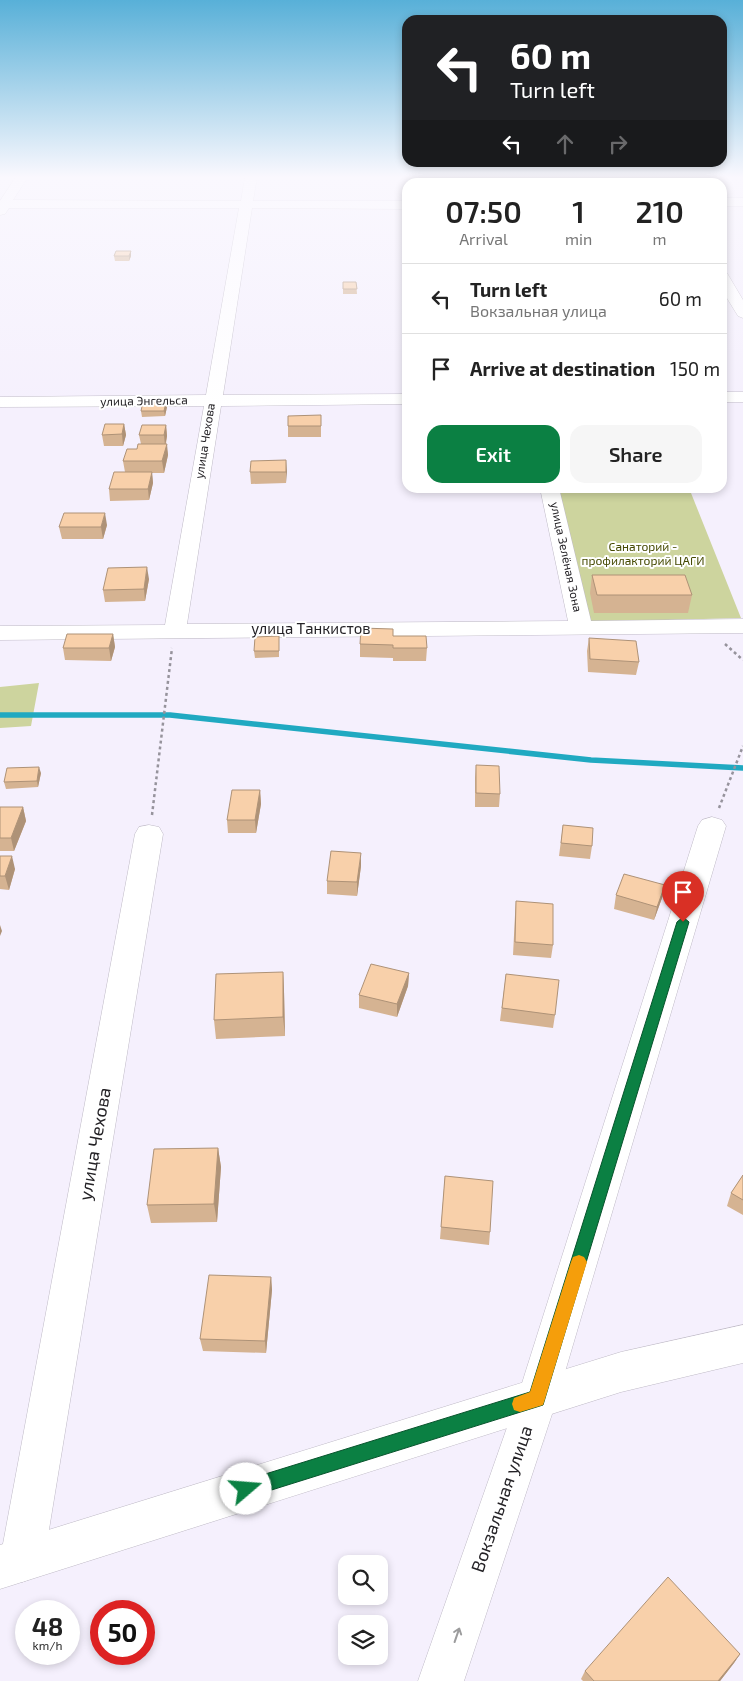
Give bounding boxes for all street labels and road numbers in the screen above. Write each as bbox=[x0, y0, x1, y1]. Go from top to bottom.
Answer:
street label: улица Энгельса bbox=[100, 392, 188, 409]
street label: улица Чехова bbox=[191, 402, 218, 480]
street label: улица Зелёная Зона bbox=[547, 500, 586, 613]
street label: улица Танкистов bbox=[251, 619, 371, 638]
street label: улица Чехова bbox=[73, 1086, 115, 1202]
street label: Вокзальная улица bbox=[466, 1422, 536, 1575]

